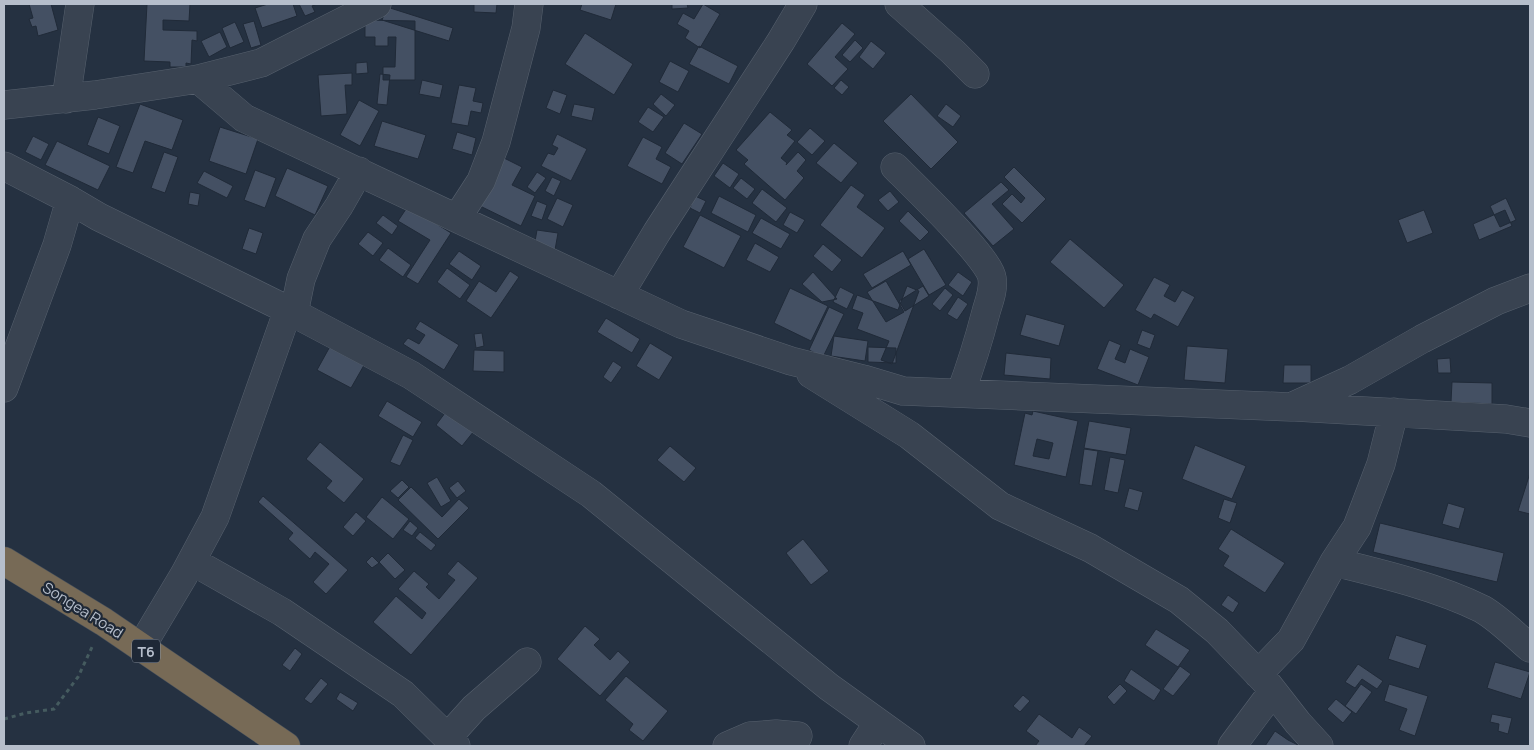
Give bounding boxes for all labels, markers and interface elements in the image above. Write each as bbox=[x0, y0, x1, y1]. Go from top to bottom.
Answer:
street label: Songea Road bbox=[39, 577, 127, 643]
road number: T6 bbox=[132, 640, 160, 662]

